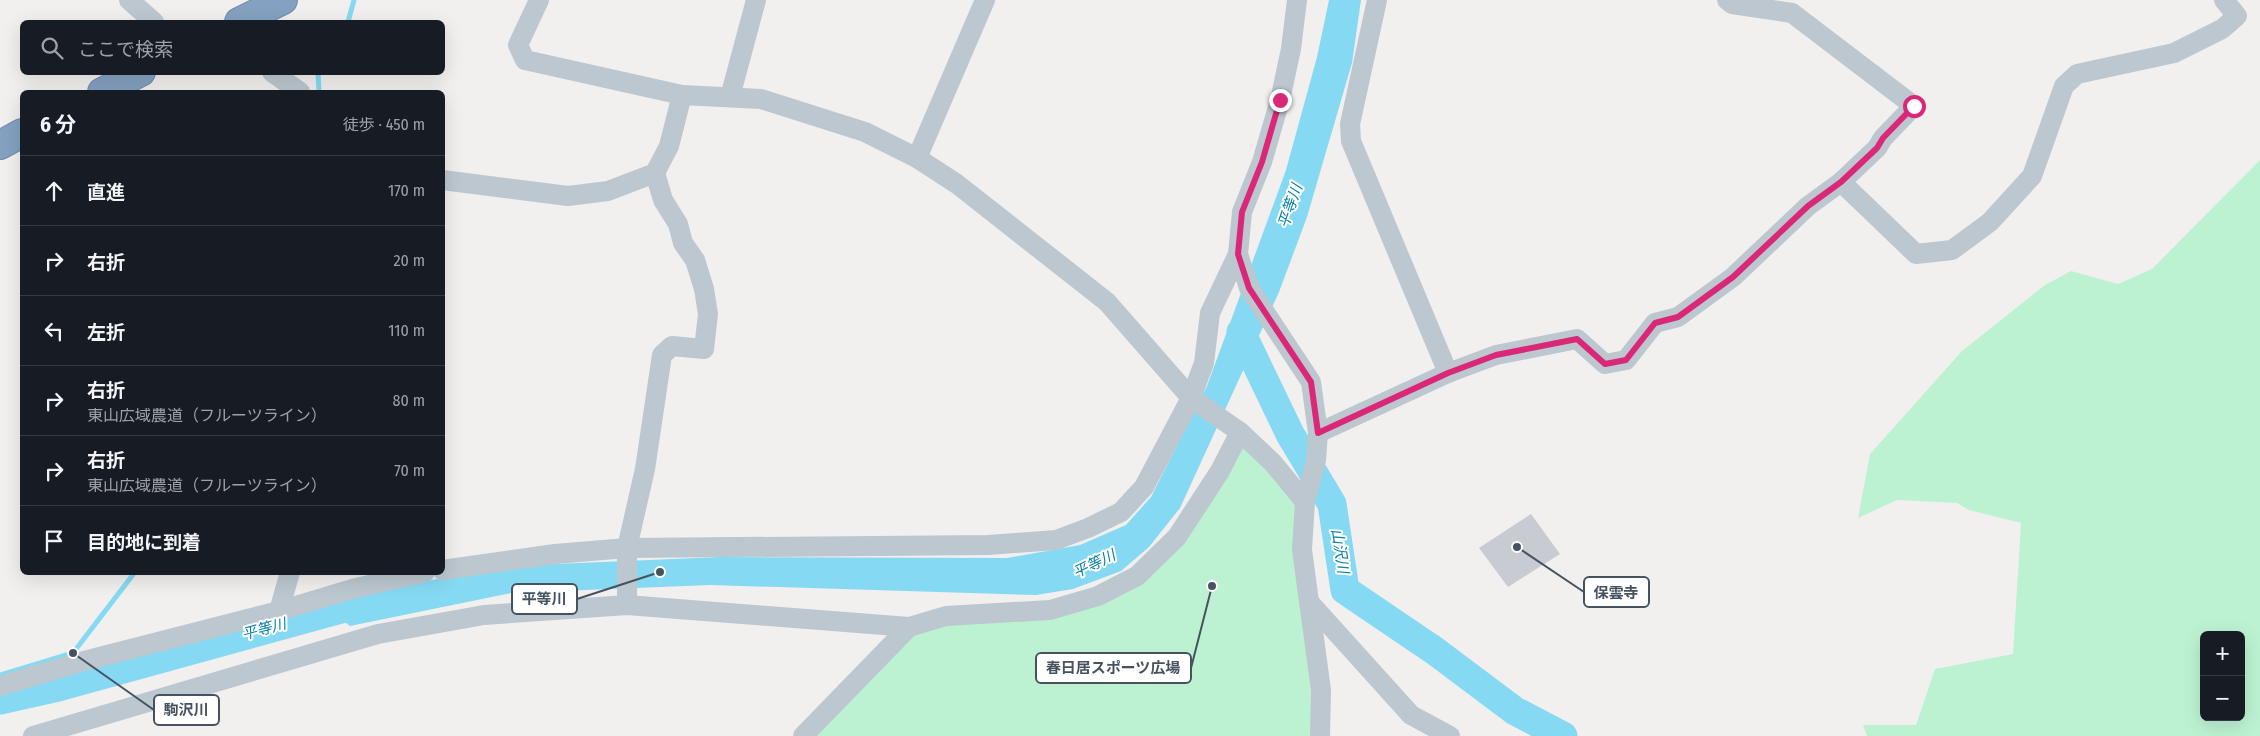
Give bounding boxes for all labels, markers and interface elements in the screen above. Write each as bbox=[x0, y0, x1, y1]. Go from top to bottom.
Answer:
search box bbox=[20, 20, 445, 75]
icon: search bbox=[38, 34, 66, 62]
text: ここで検索 bbox=[78, 38, 173, 61]
route end bbox=[1269, 89, 1292, 112]
route start bbox=[1903, 95, 1926, 118]
text: 6 分 bbox=[40, 112, 76, 138]
text: 徒歩 · 450 m bbox=[343, 115, 425, 134]
icon: ahead bbox=[40, 177, 68, 205]
water label: 平等川 bbox=[1274, 180, 1306, 230]
text: 直進 bbox=[87, 181, 125, 204]
text: 170 m bbox=[388, 181, 425, 200]
icon: right bbox=[40, 247, 68, 275]
text: 右折 bbox=[87, 251, 125, 274]
text: 20 m bbox=[394, 251, 425, 270]
icon: left bbox=[40, 317, 68, 345]
text: 左折 bbox=[87, 321, 125, 344]
text: 110 m bbox=[388, 321, 425, 340]
text: 右折 bbox=[87, 379, 125, 402]
icon: right bbox=[40, 387, 68, 415]
text: 80 m bbox=[393, 391, 425, 410]
text: 東山広域農道（フルーツライン） bbox=[87, 406, 327, 425]
text: 右折 bbox=[87, 449, 125, 472]
icon: right bbox=[40, 457, 68, 485]
text: 70 m bbox=[394, 461, 425, 480]
text: 東山広域農道（フルーツライン） bbox=[87, 476, 327, 495]
icon: arrive bbox=[40, 527, 68, 555]
water label: 山沢川 bbox=[1328, 527, 1353, 577]
text: 目的地に到着 bbox=[87, 531, 201, 554]
water label: 平等川 bbox=[1070, 545, 1120, 582]
callout: 保雲寺 bbox=[1584, 577, 1649, 607]
callout: 平等川 bbox=[512, 584, 577, 614]
text: 保雲寺 bbox=[1593, 584, 1639, 602]
text: 平等川 bbox=[521, 590, 567, 608]
water label: 平等川 bbox=[240, 614, 290, 644]
map controls bbox=[2200, 631, 2245, 721]
button: + bbox=[2200, 631, 2245, 676]
callout: 春日居スポーツ広場 bbox=[1036, 653, 1191, 683]
text: 春日居スポーツ広場 bbox=[1046, 659, 1180, 677]
button: − bbox=[2200, 676, 2245, 721]
callout: 駒沢川 bbox=[154, 695, 219, 725]
text: 駒沢川 bbox=[163, 701, 209, 719]

